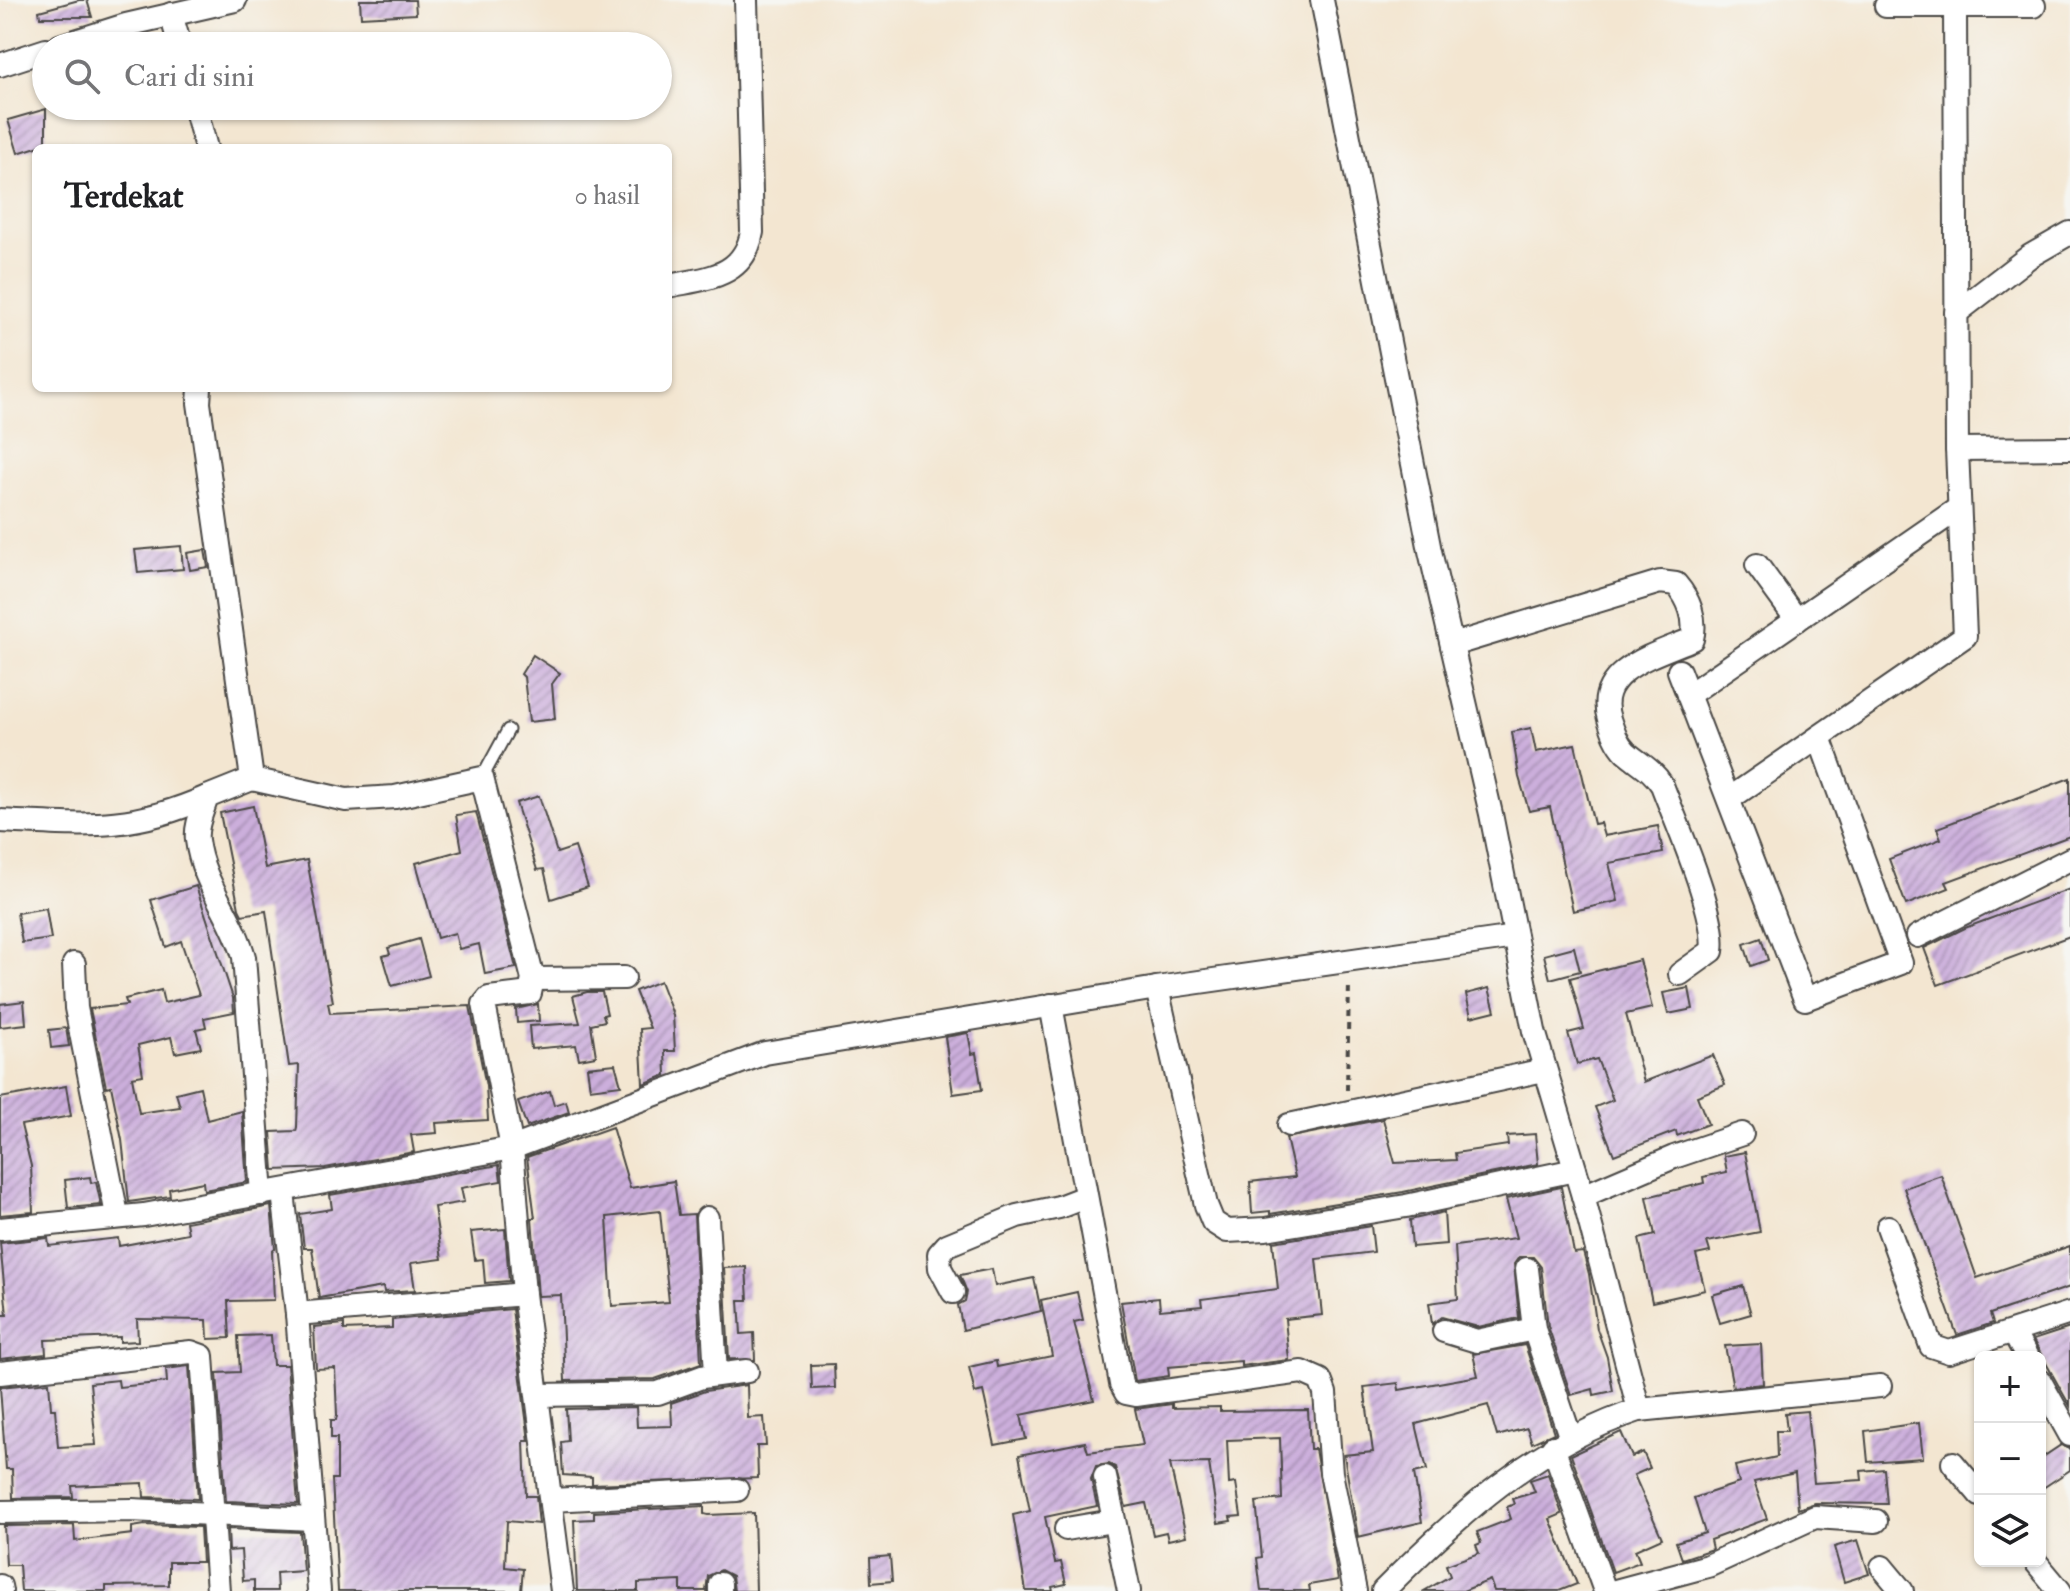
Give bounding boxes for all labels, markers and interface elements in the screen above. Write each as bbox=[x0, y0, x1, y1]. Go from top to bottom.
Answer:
search box bbox=[32, 32, 672, 120]
icon: search bbox=[60, 54, 104, 98]
text: Cari di sini bbox=[124, 58, 254, 95]
text: Terdekat bbox=[64, 175, 184, 218]
text: 0 hasil bbox=[574, 180, 640, 212]
map controls bbox=[1974, 1351, 2046, 1567]
button: + bbox=[1974, 1351, 2046, 1423]
button: − bbox=[1974, 1423, 2046, 1495]
button: layers bbox=[1974, 1495, 2046, 1567]

